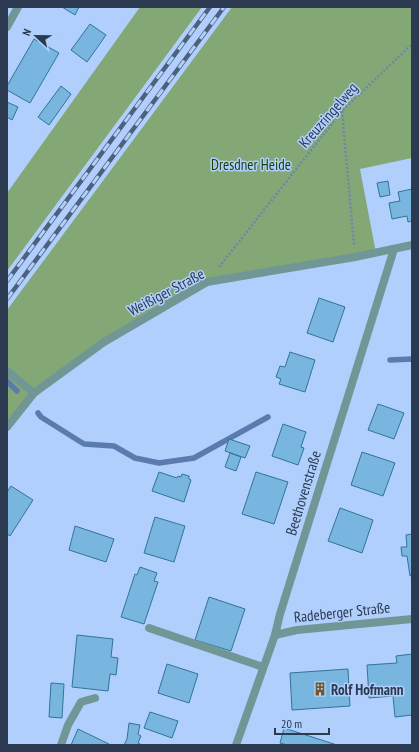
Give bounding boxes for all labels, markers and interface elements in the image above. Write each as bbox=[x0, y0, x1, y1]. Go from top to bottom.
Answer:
north arrow bbox=[16, 16, 56, 56]
text: N bbox=[19, 27, 34, 38]
street label: Kreuzringelweg bbox=[294, 78, 362, 152]
park label: Dresdner Heide bbox=[211, 155, 291, 174]
street label: Weißiger Straße bbox=[125, 264, 207, 320]
street label: Beethovenstraße bbox=[281, 448, 325, 538]
street label: Radeberger Straße bbox=[293, 597, 391, 627]
place label: Rolf Hofmann bbox=[331, 680, 404, 699]
building icon: Rolf Hofmann bbox=[312, 681, 328, 697]
scale bar bbox=[275, 710, 329, 736]
text: 20 m bbox=[281, 716, 302, 731]

